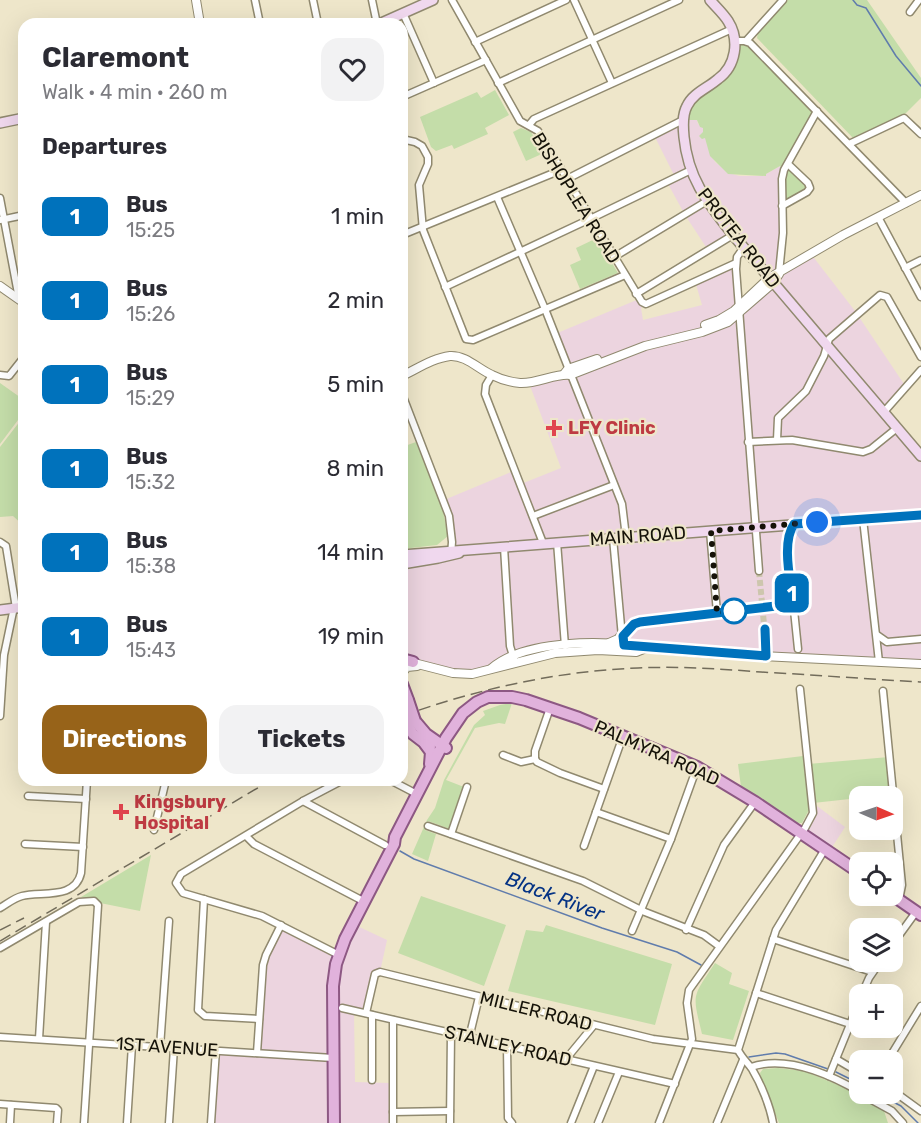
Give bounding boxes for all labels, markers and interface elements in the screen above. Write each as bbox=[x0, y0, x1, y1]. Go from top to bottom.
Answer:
button: heart bbox=[321, 38, 384, 101]
text: Claremont bbox=[42, 41, 189, 74]
text: Walk · 4 min · 260 m bbox=[42, 80, 228, 104]
street label: BISHOPLEA ROAD bbox=[527, 129, 625, 267]
text: Departures bbox=[42, 133, 167, 160]
street label: PROTEA ROAD bbox=[693, 184, 785, 292]
text: Bus bbox=[126, 191, 168, 218]
text: 1 min bbox=[331, 203, 384, 230]
text: 1 bbox=[70, 204, 80, 229]
text: 15:25 bbox=[126, 218, 175, 242]
text: Bus bbox=[126, 275, 168, 302]
text: 2 min bbox=[327, 287, 384, 314]
text: 1 bbox=[70, 288, 80, 313]
text: 15:26 bbox=[126, 302, 175, 326]
text: Bus bbox=[126, 359, 168, 386]
text: 5 min bbox=[327, 371, 384, 398]
text: 1 bbox=[70, 372, 80, 397]
text: 15:29 bbox=[126, 386, 175, 410]
place label: LFY Clinic bbox=[568, 417, 656, 439]
marker: LFY Clinic bbox=[545, 419, 563, 437]
text: Bus bbox=[126, 443, 168, 470]
text: 8 min bbox=[326, 455, 384, 482]
text: 1 bbox=[70, 456, 80, 481]
text: 15:32 bbox=[126, 470, 175, 494]
your location bbox=[802, 507, 832, 537]
street label: MAIN ROAD bbox=[589, 522, 687, 550]
text: Bus bbox=[126, 527, 168, 554]
text: 14 min bbox=[317, 539, 384, 566]
text: 1 bbox=[70, 540, 80, 565]
text: 15:38 bbox=[126, 554, 176, 578]
line badge: 1 bbox=[772, 574, 812, 612]
text: 1 bbox=[787, 581, 797, 606]
unlabelled marker bbox=[721, 598, 747, 624]
text: Bus bbox=[126, 611, 168, 638]
text: 19 min bbox=[318, 623, 384, 650]
text: 1 bbox=[70, 624, 80, 649]
text: 15:43 bbox=[126, 638, 176, 662]
button: Directions bbox=[42, 705, 207, 774]
button: Tickets bbox=[219, 705, 384, 774]
street label: PALMYRA ROAD bbox=[591, 716, 723, 790]
north arrow bbox=[849, 786, 903, 840]
map controls bbox=[849, 786, 903, 1104]
place label: Kingsbury Hospital bbox=[134, 791, 226, 834]
marker: Kingsbury Hospital bbox=[112, 803, 130, 821]
button: locate bbox=[849, 852, 903, 906]
water label: Black River bbox=[502, 866, 609, 926]
button: layers bbox=[849, 918, 903, 972]
button: + bbox=[849, 984, 903, 1038]
street label: MILLER ROAD bbox=[478, 986, 594, 1036]
street label: STANLEY ROAD bbox=[442, 1021, 574, 1071]
street label: 1ST AVENUE bbox=[115, 1032, 219, 1062]
button: − bbox=[849, 1050, 903, 1104]

